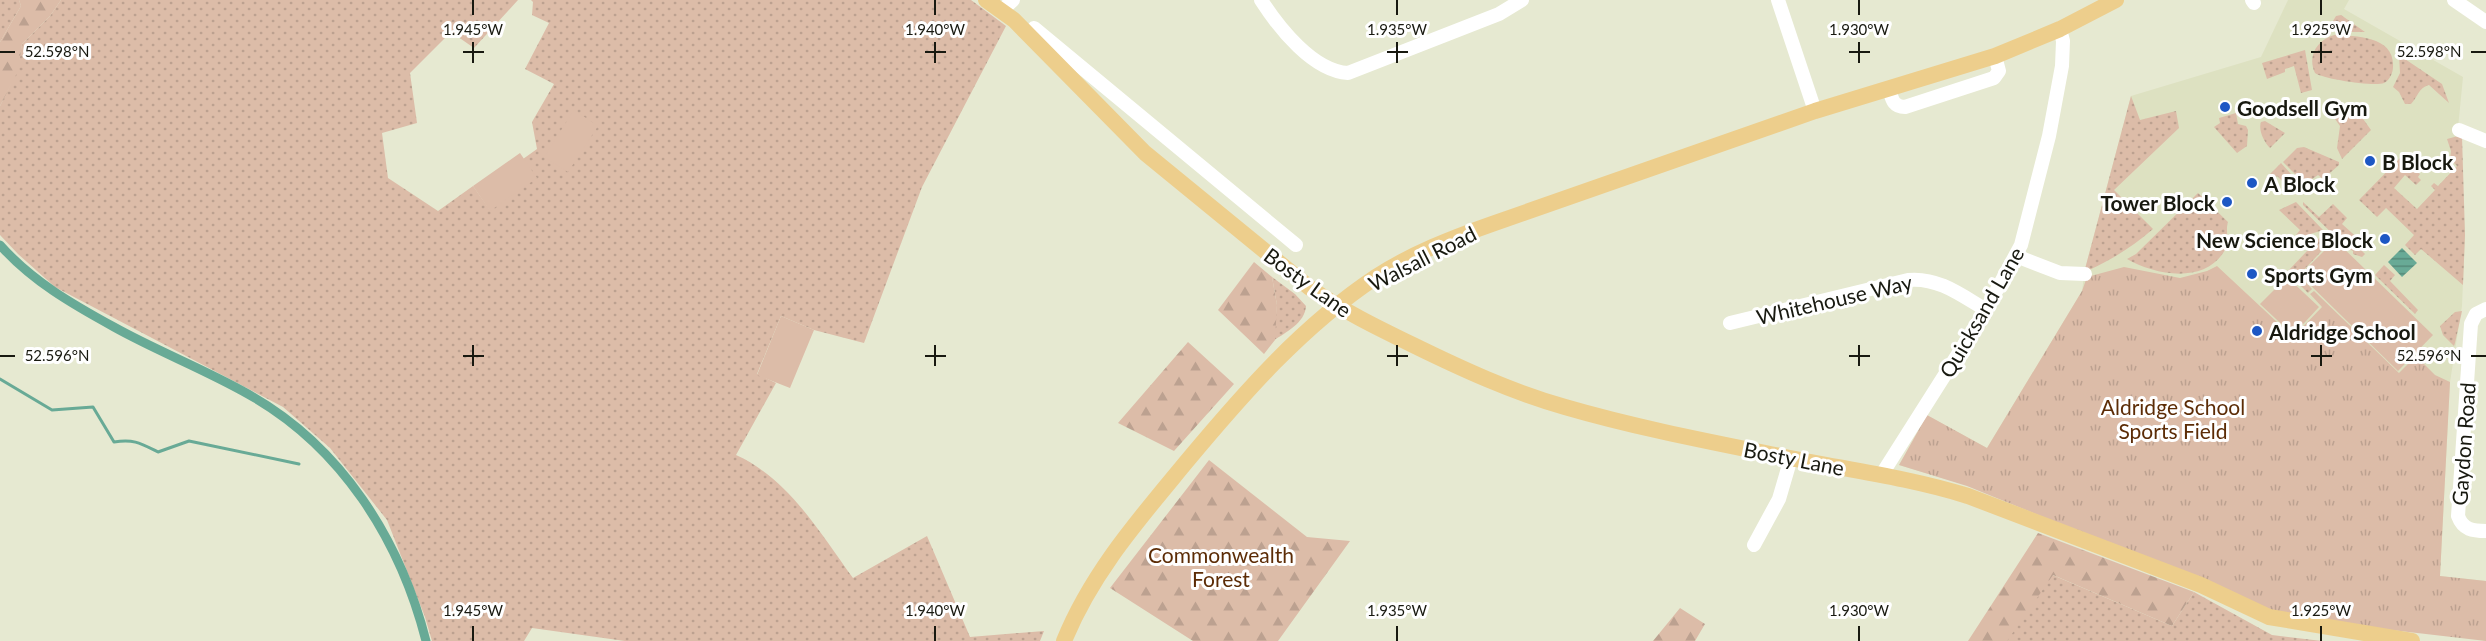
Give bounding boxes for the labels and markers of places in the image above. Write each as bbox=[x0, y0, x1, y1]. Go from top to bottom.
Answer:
place label: Goodsell Gym bbox=[2237, 95, 2368, 120]
marker: Goodsell Gym bbox=[2218, 100, 2232, 114]
place label: B Block bbox=[2382, 149, 2454, 174]
marker: B Block bbox=[2363, 154, 2377, 168]
place label: A Block bbox=[2263, 171, 2336, 196]
marker: A Block bbox=[2245, 176, 2259, 190]
place label: Tower Block bbox=[2100, 190, 2216, 215]
marker: Tower Block bbox=[2220, 195, 2234, 209]
place label: New Science Block bbox=[2196, 227, 2374, 252]
marker: New Science Block bbox=[2378, 232, 2392, 246]
place label: Sports Gym bbox=[2264, 262, 2373, 287]
marker: Sports Gym bbox=[2245, 267, 2259, 281]
place label: Aldridge School bbox=[2268, 319, 2416, 344]
marker: Aldridge School bbox=[2250, 324, 2264, 338]

